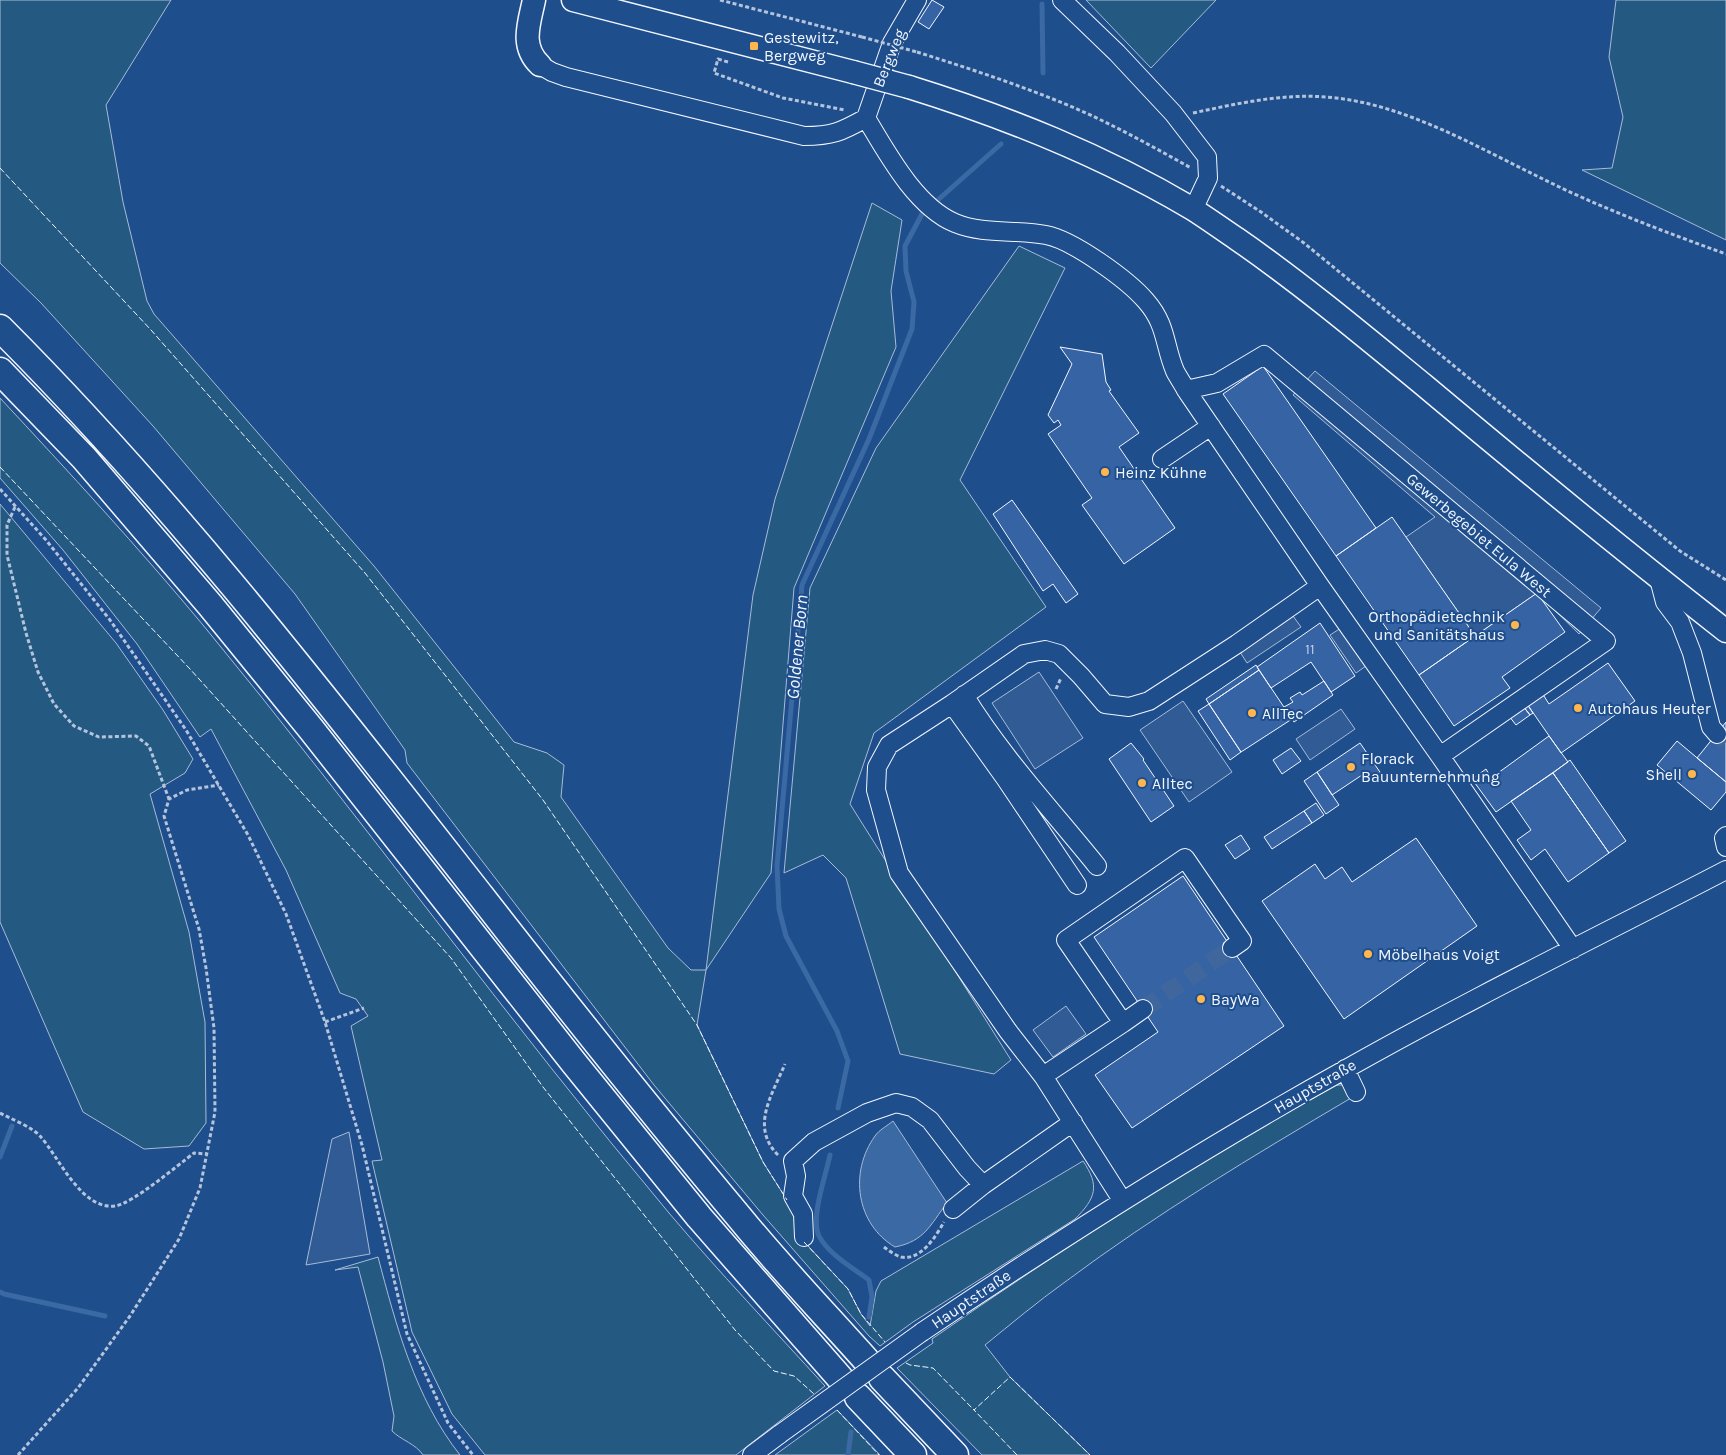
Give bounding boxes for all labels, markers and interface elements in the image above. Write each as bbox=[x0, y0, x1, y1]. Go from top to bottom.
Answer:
street label: Bergweg bbox=[869, 26, 909, 90]
place label: Gestewitz, Bergweg bbox=[764, 28, 838, 65]
marker: Gestewitz, Bergweg bbox=[748, 40, 760, 52]
place label: Heinz Kühne bbox=[1115, 463, 1207, 482]
marker: Heinz Kühne bbox=[1099, 466, 1111, 478]
street label: Gewerbegebiet Eula West bbox=[1403, 469, 1555, 601]
water label: Goldener Born bbox=[781, 594, 813, 700]
place label: Orthopädietechnik und Sanitätshaus bbox=[1368, 607, 1505, 644]
marker: Orthopädietechnik und Sanitätshaus bbox=[1509, 619, 1521, 631]
house number: 11 bbox=[1305, 641, 1315, 658]
place label: Autohaus Heuter bbox=[1588, 699, 1711, 718]
marker: Autohaus Heuter bbox=[1572, 702, 1584, 714]
place label: AllTec bbox=[1262, 704, 1303, 723]
marker: AllTec bbox=[1246, 707, 1258, 719]
place label: Florack Bauunternehmung bbox=[1361, 749, 1500, 786]
marker: Florack Bauunternehmung bbox=[1345, 761, 1357, 773]
place label: Shell bbox=[1645, 765, 1682, 784]
marker: Shell bbox=[1686, 768, 1698, 780]
place label: Alltec bbox=[1152, 774, 1193, 793]
marker: Alltec bbox=[1136, 777, 1148, 789]
place label: Möbelhaus Voigt bbox=[1378, 945, 1500, 964]
marker: Möbelhaus Voigt bbox=[1362, 948, 1374, 960]
place label: BayWa bbox=[1211, 990, 1260, 1009]
marker: BayWa bbox=[1195, 993, 1207, 1005]
street label: Hauptstraße bbox=[1271, 1055, 1359, 1117]
street label: Hauptstraße bbox=[928, 1266, 1014, 1332]

